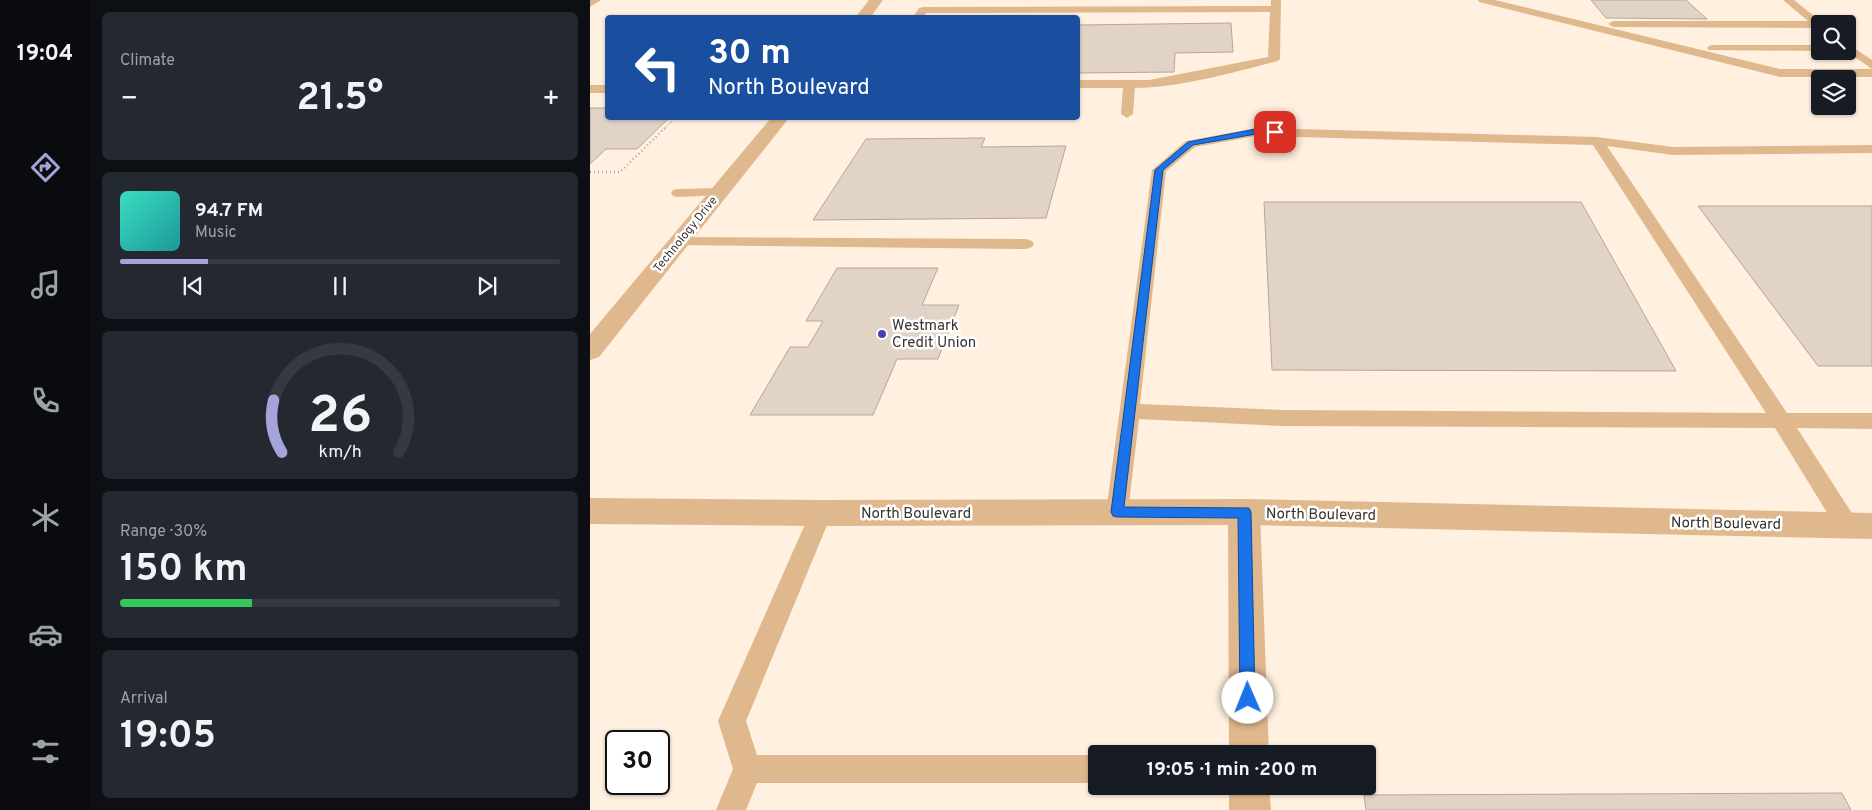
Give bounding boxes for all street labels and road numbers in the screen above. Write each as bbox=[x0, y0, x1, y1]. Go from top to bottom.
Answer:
street label: Technology Drive bbox=[650, 193, 721, 276]
street label: North Boulevard bbox=[861, 505, 971, 524]
street label: North Boulevard bbox=[1266, 505, 1376, 526]
street label: North Boulevard bbox=[1671, 514, 1781, 535]

